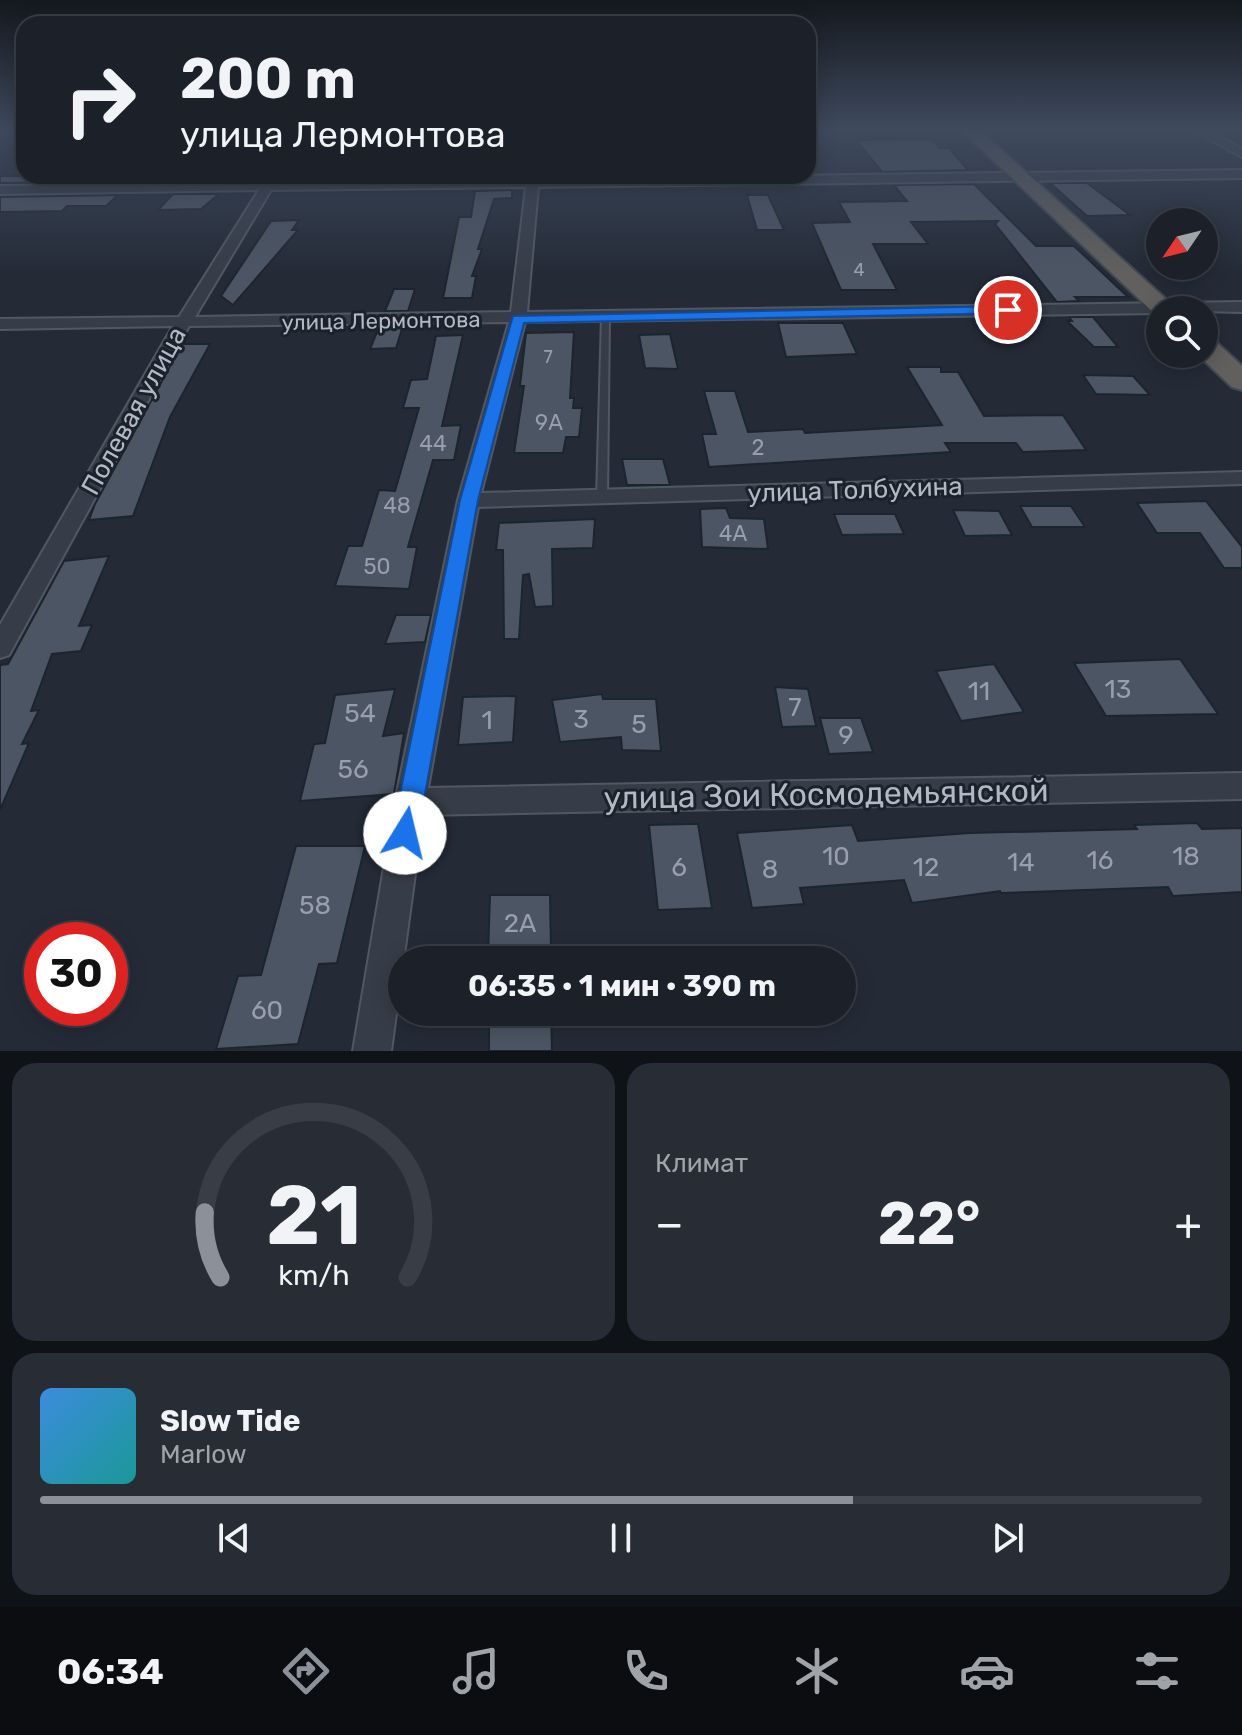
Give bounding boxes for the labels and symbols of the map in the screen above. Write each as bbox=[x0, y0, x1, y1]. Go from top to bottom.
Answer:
north arrow bbox=[1146, 208, 1218, 280]
house number: 4 bbox=[853, 259, 865, 281]
pin bbox=[974, 276, 1042, 344]
street label: улица Лермонтова bbox=[281, 306, 481, 336]
street label: Полевая улица bbox=[75, 322, 193, 500]
house number: 7 bbox=[543, 346, 553, 368]
house number: 9А bbox=[535, 409, 563, 436]
house number: 44 bbox=[419, 430, 447, 457]
house number: 2 bbox=[752, 434, 764, 461]
street label: улица Толбухина bbox=[747, 471, 963, 509]
house number: 48 bbox=[383, 492, 411, 519]
house number: 4А bbox=[719, 520, 747, 547]
house number: 50 bbox=[363, 553, 391, 580]
house number: 13 bbox=[1105, 674, 1131, 705]
house number: 11 bbox=[968, 676, 990, 707]
house number: 7 bbox=[788, 692, 802, 723]
house number: 54 bbox=[344, 698, 376, 729]
house number: 3 bbox=[573, 704, 589, 735]
house number: 1 bbox=[481, 705, 493, 736]
house number: 5 bbox=[631, 709, 647, 740]
house number: 9 bbox=[838, 720, 854, 751]
house number: 56 bbox=[337, 754, 369, 785]
street label: улица Зои Космодемьянской bbox=[603, 771, 1049, 817]
position arrow bbox=[363, 791, 447, 875]
house number: 10 bbox=[822, 841, 850, 872]
house number: 18 bbox=[1172, 841, 1200, 872]
house number: 16 bbox=[1087, 845, 1113, 876]
house number: 14 bbox=[1007, 847, 1035, 878]
house number: 6 bbox=[671, 852, 687, 883]
house number: 12 bbox=[913, 852, 939, 883]
house number: 8 bbox=[762, 854, 778, 885]
house number: 58 bbox=[299, 890, 331, 921]
house number: 2А bbox=[504, 908, 536, 939]
speed limit sign: 30 bbox=[24, 922, 128, 1026]
house number: 60 bbox=[251, 995, 283, 1026]

